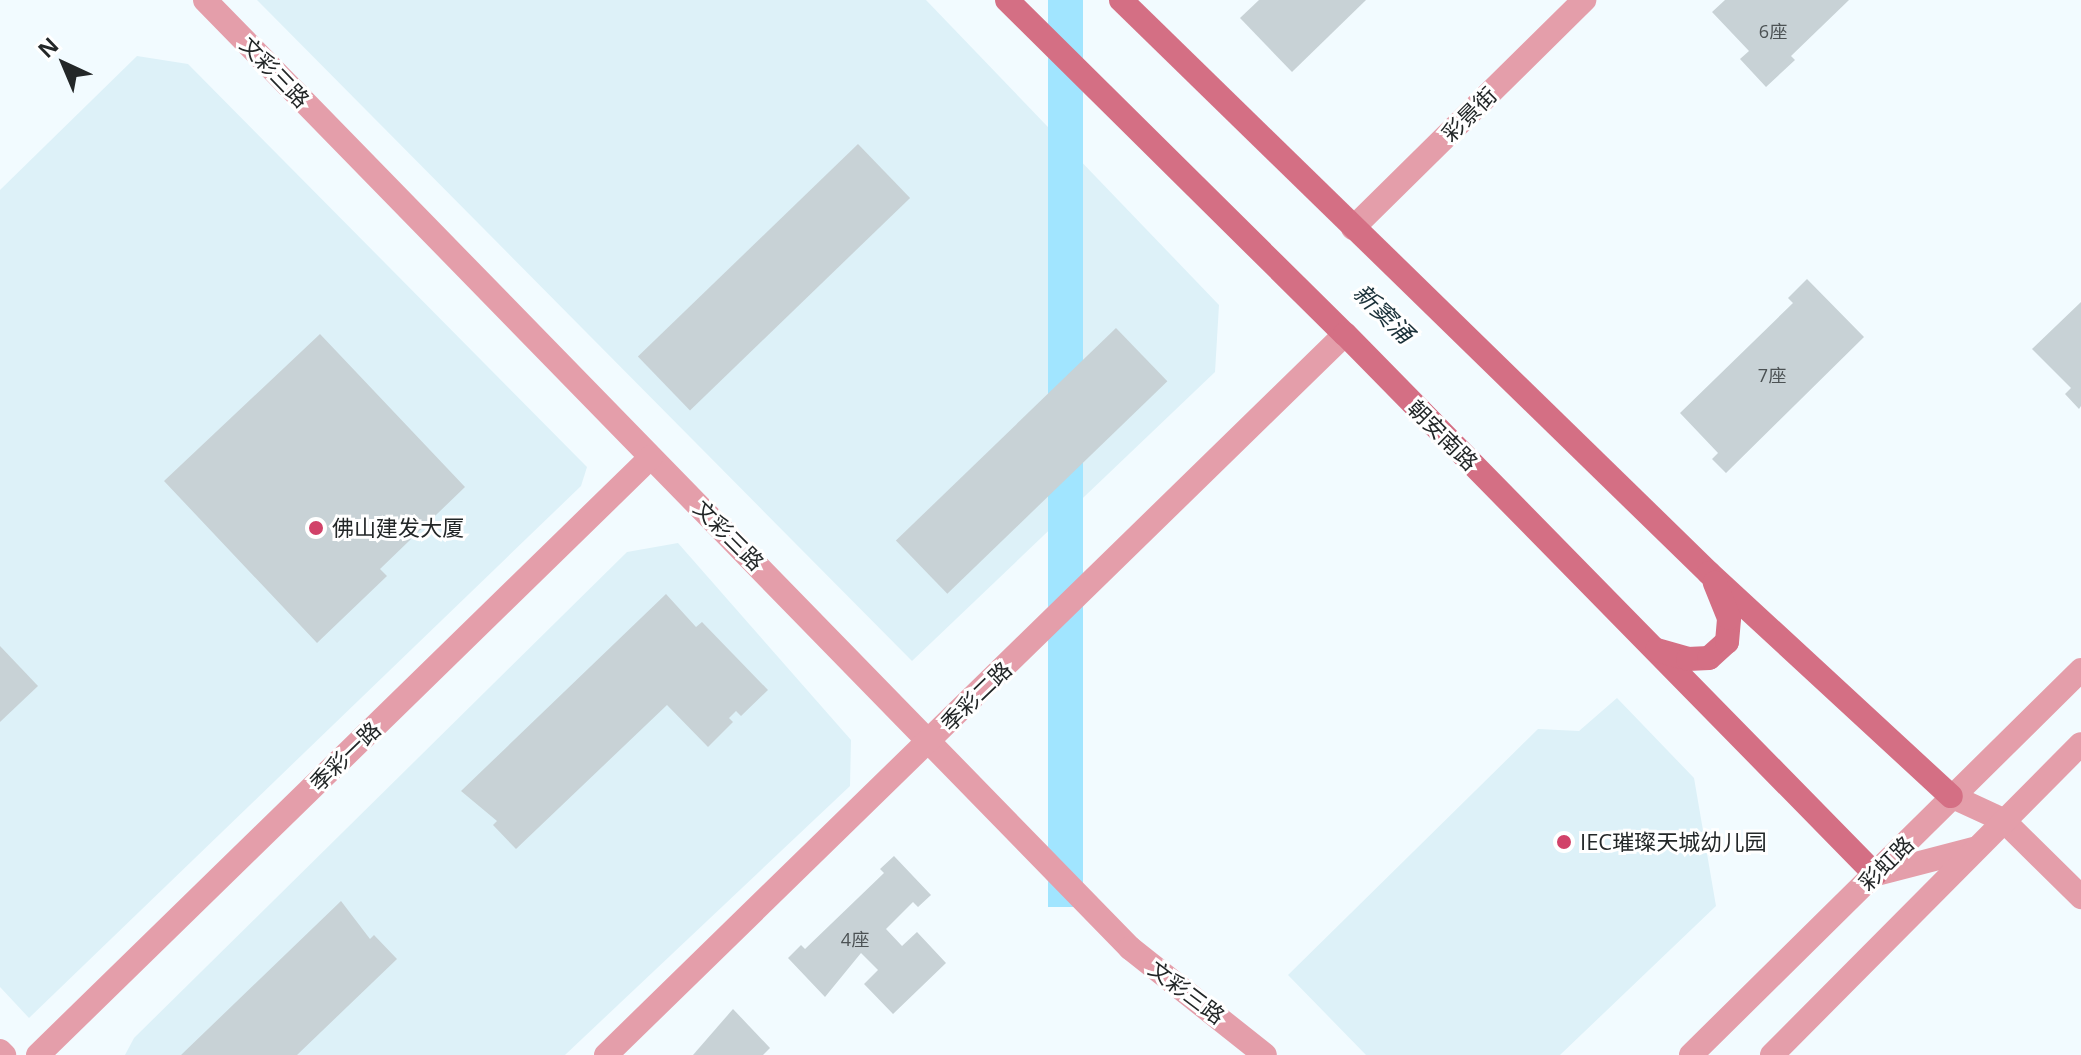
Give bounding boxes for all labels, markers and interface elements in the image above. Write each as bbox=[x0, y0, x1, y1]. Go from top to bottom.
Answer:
house number: 6座 bbox=[1759, 20, 1787, 42]
north arrow bbox=[24, 24, 104, 104]
text: N bbox=[30, 30, 64, 64]
street label: 文彩三路 bbox=[235, 31, 315, 113]
street label: 彩景街 bbox=[1436, 81, 1502, 147]
water label: 新窦涌 bbox=[1348, 278, 1420, 348]
house number: 7座 bbox=[1758, 364, 1786, 386]
street label: 朝安南路 bbox=[1403, 395, 1483, 475]
street label: 文彩三路 bbox=[689, 495, 769, 575]
place label: 佛山建发大厦 bbox=[332, 515, 464, 541]
marker: 佛山建发大厦 bbox=[307, 519, 325, 537]
street label: 季彩二路 bbox=[935, 656, 1017, 736]
street label: 季彩一路 bbox=[304, 716, 386, 796]
place label: IEC璀璨天城幼儿园 bbox=[1580, 829, 1766, 855]
street label: 彩虹路 bbox=[1853, 830, 1919, 896]
marker: IEC璀璨天城幼儿园 bbox=[1555, 833, 1573, 851]
house number: 4座 bbox=[841, 928, 869, 950]
street label: 文彩三路 bbox=[1144, 955, 1230, 1029]

